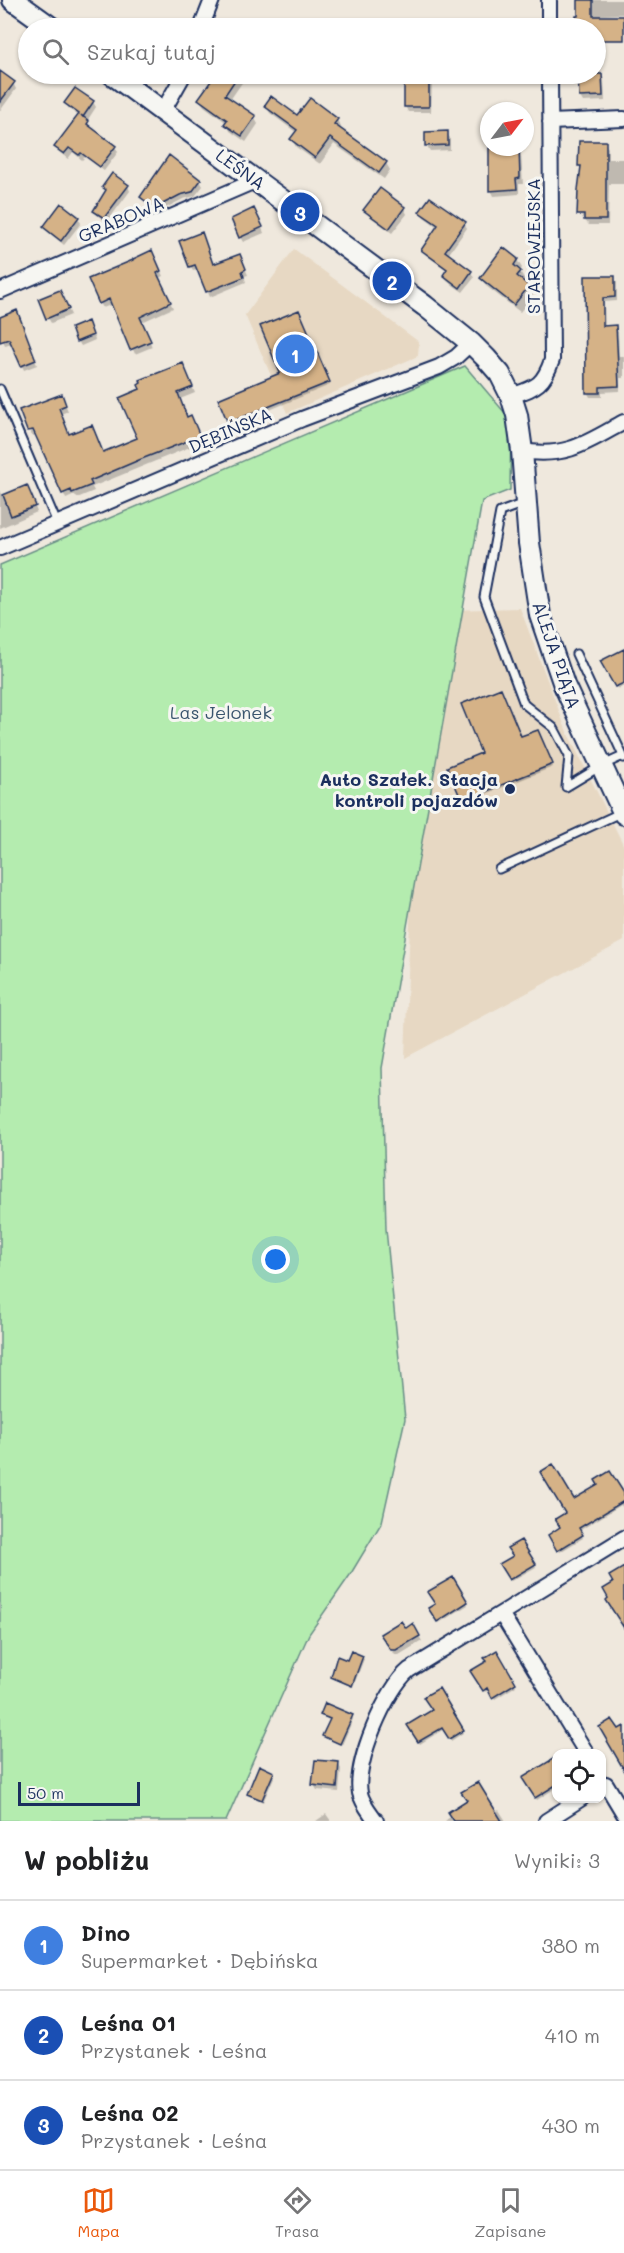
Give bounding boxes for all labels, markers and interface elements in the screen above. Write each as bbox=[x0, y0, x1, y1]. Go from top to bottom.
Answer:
search box bbox=[18, 18, 606, 84]
icon: search bbox=[39, 35, 72, 68]
text: Szukaj tutaj bbox=[87, 37, 216, 66]
north arrow bbox=[480, 102, 534, 156]
street label: LEŚNA bbox=[211, 143, 271, 195]
street label: STAROWIEJSKA bbox=[521, 178, 545, 314]
street label: GRABOWA bbox=[74, 190, 168, 248]
pin: 3 bbox=[280, 190, 320, 234]
pin: 2 bbox=[372, 258, 412, 304]
pin: 1 bbox=[276, 332, 314, 376]
street label: DĘBIŃSKA bbox=[185, 402, 275, 458]
street label: ALEJA PIĄTA bbox=[527, 598, 587, 712]
park label: Las Jelonek bbox=[170, 700, 272, 724]
place label: Auto Szałek. Stacja kontroli pojazdów bbox=[319, 767, 498, 812]
marker: Auto Szałek. Stacja kontroli pojazdów bbox=[503, 782, 517, 796]
your location bbox=[261, 1245, 290, 1274]
map controls bbox=[552, 1749, 606, 1803]
button: locate bbox=[552, 1749, 606, 1803]
scale bar bbox=[18, 1779, 140, 1806]
text: 50 m bbox=[27, 1782, 64, 1803]
text: W pobliżu bbox=[24, 1843, 150, 1877]
text: Wyniki: 3 bbox=[514, 1847, 600, 1873]
text: Dino bbox=[81, 1918, 130, 1947]
text: 1 bbox=[39, 1932, 48, 1958]
text: 380 m bbox=[542, 1932, 600, 1958]
text: Supermarket · Dębińska bbox=[81, 1947, 319, 1973]
text: Leśna 01 bbox=[81, 2008, 176, 2037]
text: 2 bbox=[38, 2022, 49, 2048]
text: 410 m bbox=[545, 2022, 600, 2048]
text: Przystanek · Leśna bbox=[81, 2037, 268, 2063]
text: Leśna 02 bbox=[81, 2098, 178, 2127]
text: 3 bbox=[38, 2112, 50, 2138]
text: 430 m bbox=[542, 2112, 600, 2138]
text: Przystanek · Leśna bbox=[81, 2127, 268, 2153]
tab: Mapa bbox=[77, 2184, 120, 2241]
tab: Trasa bbox=[275, 2184, 320, 2241]
tab: Zapisane bbox=[474, 2184, 547, 2241]

